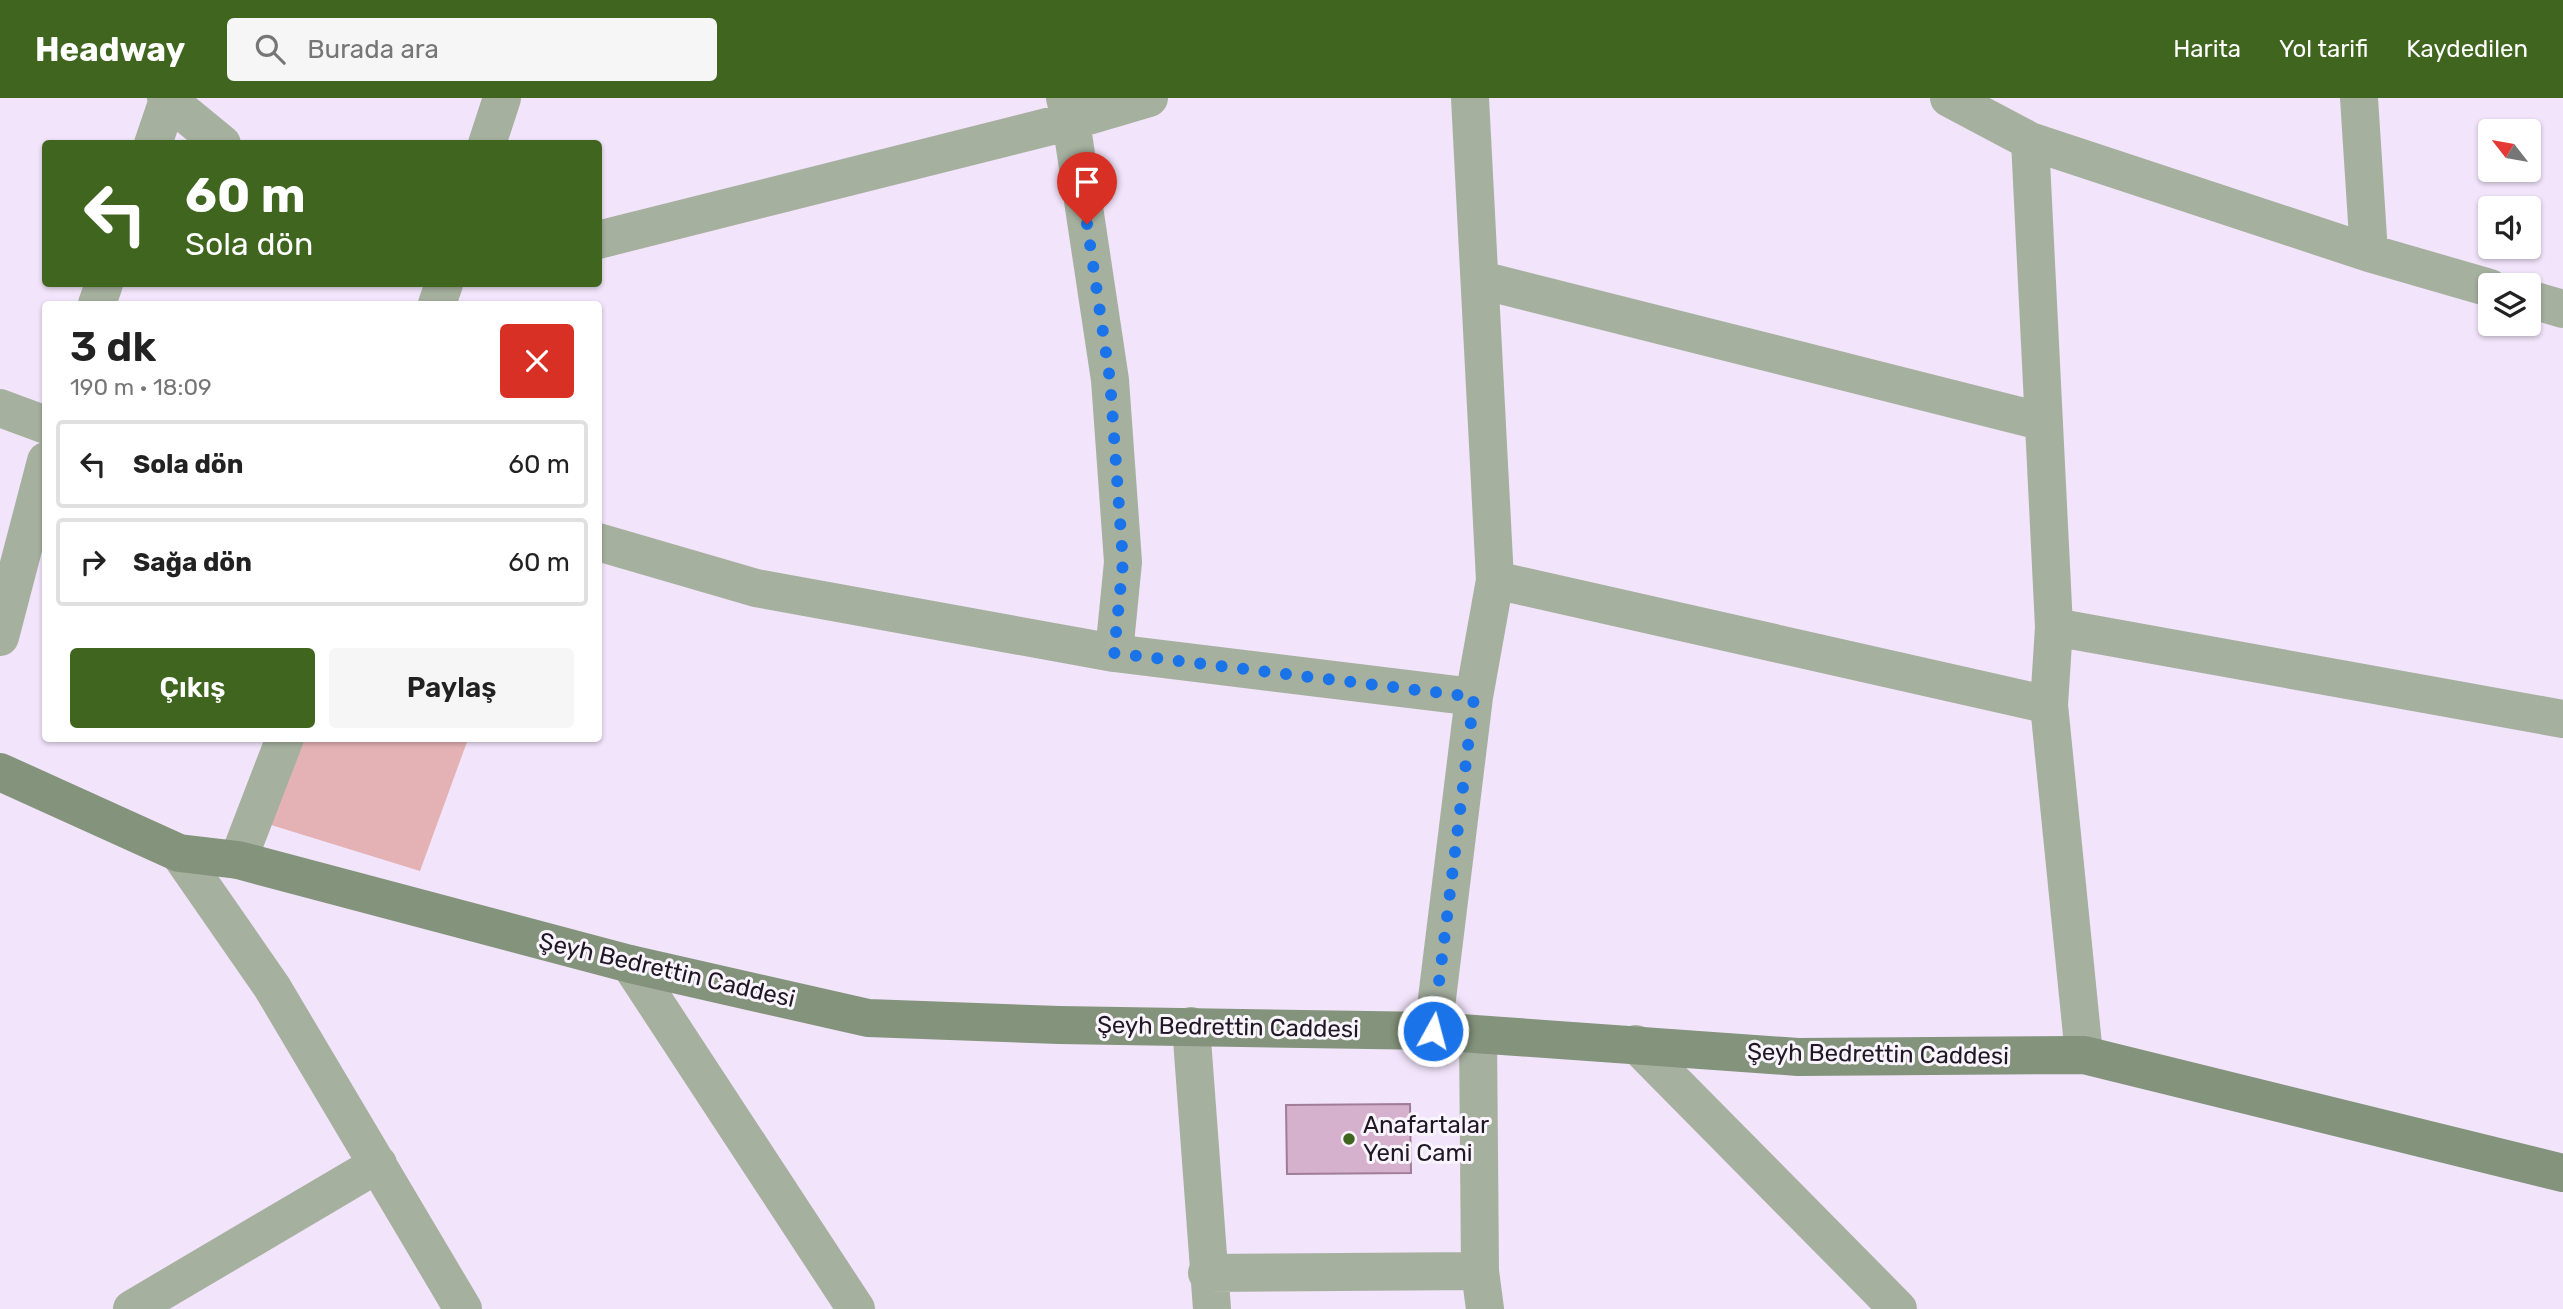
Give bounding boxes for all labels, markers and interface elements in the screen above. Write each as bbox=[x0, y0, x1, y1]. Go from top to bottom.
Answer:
search box bbox=[227, 18, 717, 81]
text: Headway bbox=[35, 30, 185, 69]
icon: search bbox=[251, 30, 289, 68]
text: Burada ara bbox=[307, 34, 439, 65]
text: Harita bbox=[2173, 35, 2241, 63]
text: Yol tarifi bbox=[2279, 35, 2368, 63]
text: Kaydedilen bbox=[2406, 35, 2528, 63]
north arrow bbox=[2478, 119, 2541, 182]
map controls bbox=[2478, 119, 2541, 336]
pin bbox=[1057, 152, 1117, 224]
icon: arrive bbox=[1068, 163, 1106, 201]
text: 60 m bbox=[185, 166, 306, 224]
icon: left bbox=[70, 168, 161, 259]
button: sound bbox=[2478, 196, 2541, 259]
text: Sola dön bbox=[185, 225, 313, 263]
button: layers bbox=[2478, 273, 2541, 336]
text: 3 dk bbox=[70, 322, 156, 372]
button: close bbox=[500, 324, 574, 398]
text: 190 m · 18:09 bbox=[70, 373, 212, 401]
icon: left bbox=[74, 445, 112, 483]
text: Sola dön bbox=[133, 449, 243, 480]
text: 60 m bbox=[508, 449, 570, 480]
icon: right bbox=[74, 543, 112, 581]
text: Sağa dön bbox=[133, 547, 252, 578]
text: 60 m bbox=[508, 547, 570, 578]
button: Çıkış bbox=[70, 648, 315, 728]
button: Paylaş bbox=[329, 648, 574, 728]
street label: Şeyh Bedrettin Caddesi bbox=[536, 927, 798, 1013]
position arrow bbox=[1396, 994, 1470, 1068]
street label: Şeyh Bedrettin Caddesi bbox=[1097, 1011, 1359, 1043]
street label: Şeyh Bedrettin Caddesi bbox=[1747, 1038, 2009, 1070]
place label: Anafartalar Yeni Cami bbox=[1363, 1111, 1489, 1167]
marker: Anafartalar Yeni Cami bbox=[1341, 1131, 1357, 1147]

